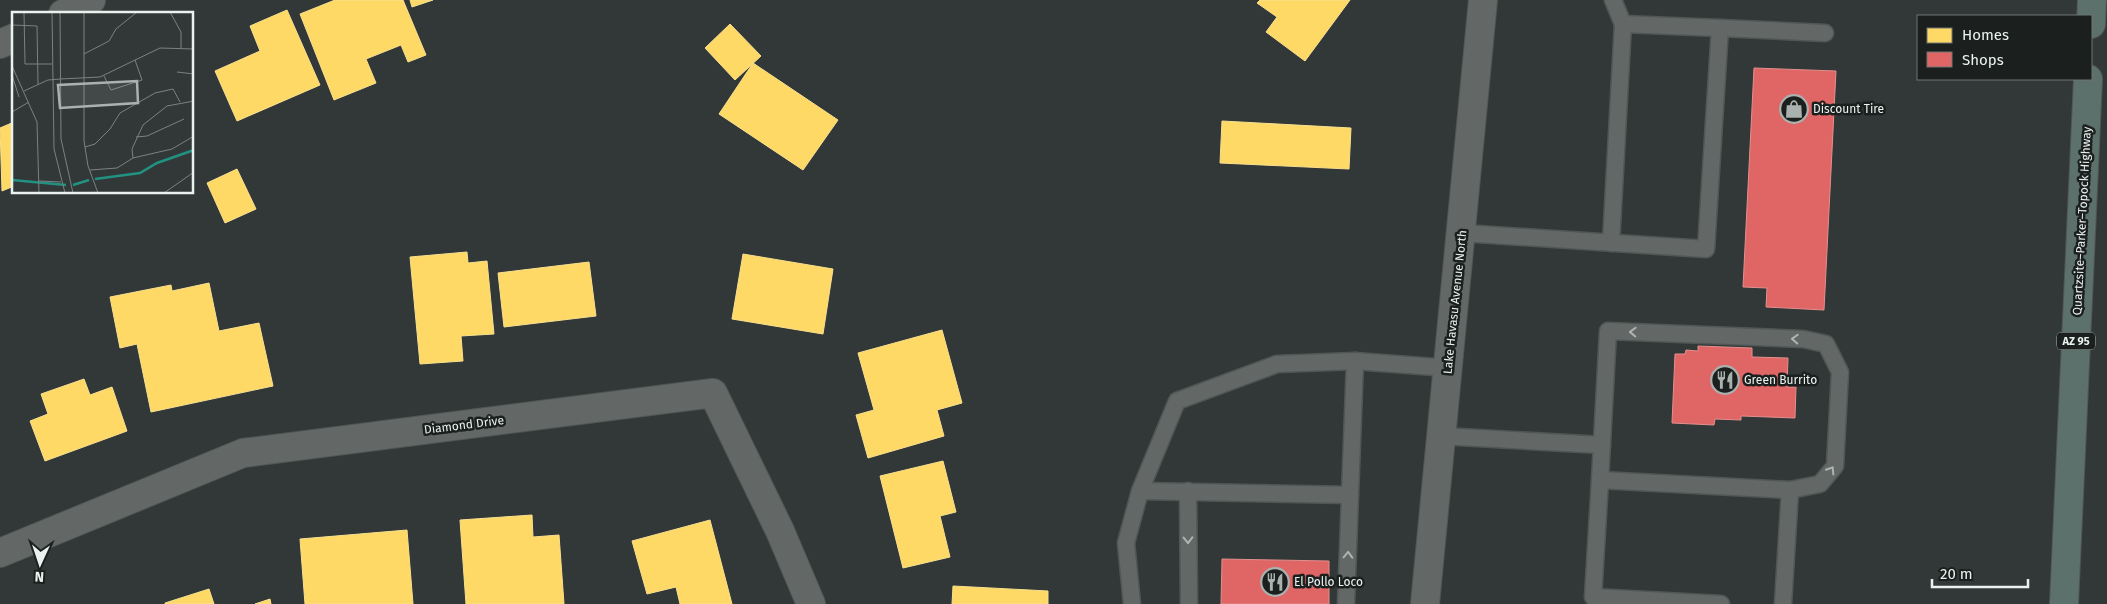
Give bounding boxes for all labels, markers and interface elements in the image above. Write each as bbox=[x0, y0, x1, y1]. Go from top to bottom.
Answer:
inset map bbox=[12, 12, 194, 194]
legend bbox=[1917, 15, 2092, 80]
text: Homes bbox=[1962, 26, 2009, 44]
text: Shops bbox=[1962, 51, 2004, 69]
shop icon: Discount Tire bbox=[1779, 94, 1809, 124]
place label: Discount Tire bbox=[1813, 102, 1884, 116]
street label: Quartzsite–Parker–Topock Highway bbox=[2070, 126, 2094, 316]
street label: Lake Havasu Avenue North bbox=[1440, 229, 1470, 375]
one-way arrow bbox=[1628, 327, 1636, 338]
road number: AZ 95 bbox=[2057, 332, 2095, 350]
one-way arrow bbox=[1791, 333, 1799, 344]
restaurant icon: Green Burrito bbox=[1710, 365, 1740, 395]
place label: Green Burrito bbox=[1744, 373, 1817, 387]
street label: Diamond Drive bbox=[423, 413, 505, 437]
one-way arrow bbox=[1824, 466, 1834, 475]
one-way arrow bbox=[1183, 536, 1193, 544]
north arrow bbox=[15, 539, 65, 589]
one-way arrow bbox=[1342, 551, 1353, 559]
scale bar bbox=[1932, 556, 2028, 588]
text: 20 m bbox=[1940, 565, 1973, 583]
restaurant icon: El Pollo Loco bbox=[1260, 567, 1290, 597]
text: N bbox=[34, 568, 44, 585]
place label: El Pollo Loco bbox=[1294, 575, 1363, 589]

